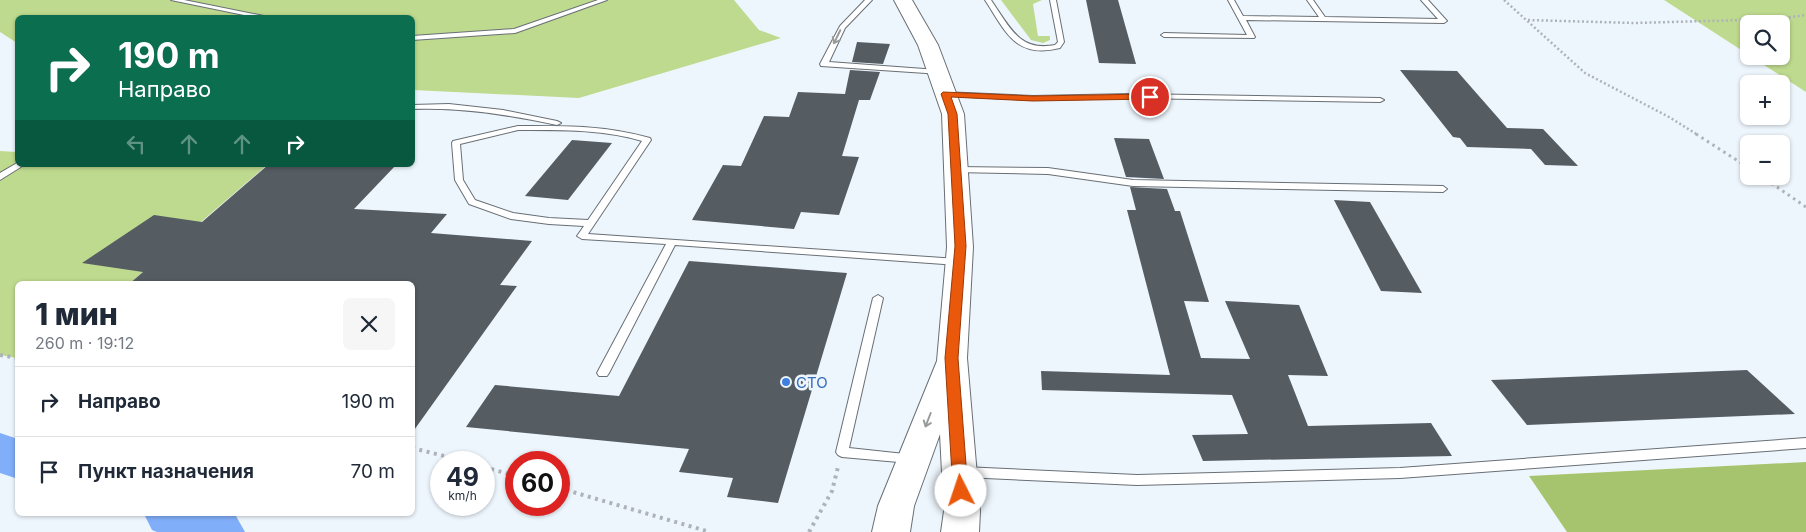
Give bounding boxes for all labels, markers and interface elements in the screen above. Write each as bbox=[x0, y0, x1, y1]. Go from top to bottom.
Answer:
map controls bbox=[1740, 15, 1790, 185]
button: search bbox=[1740, 15, 1790, 65]
one-way arrow bbox=[832, 29, 842, 44]
text: 190 m bbox=[118, 34, 220, 76]
icon: right bbox=[35, 35, 100, 100]
button: + bbox=[1740, 75, 1790, 125]
text: Направо bbox=[118, 76, 211, 102]
pin bbox=[1129, 76, 1171, 118]
icon: arrive bbox=[1136, 83, 1164, 111]
icon: left bbox=[122, 130, 150, 158]
icon: ahead bbox=[175, 130, 203, 158]
icon: ahead bbox=[228, 130, 256, 158]
icon: right bbox=[281, 130, 309, 158]
button: − bbox=[1740, 135, 1790, 185]
text: 1 мин bbox=[35, 296, 118, 332]
button: close bbox=[343, 298, 395, 350]
text: 260 m · 19:12 bbox=[35, 333, 134, 353]
place label: СТО bbox=[796, 373, 828, 392]
marker: СТО bbox=[780, 376, 792, 388]
icon: right bbox=[35, 388, 63, 416]
text: Направо bbox=[78, 390, 161, 413]
text: 190 m bbox=[342, 390, 395, 413]
one-way arrow bbox=[923, 412, 932, 427]
speed limit sign: 60 bbox=[505, 451, 570, 516]
icon: arrive bbox=[35, 458, 63, 486]
text: Пункт назначения bbox=[78, 460, 254, 483]
text: 70 m bbox=[351, 460, 395, 483]
text: 49 bbox=[446, 462, 479, 492]
position arrow bbox=[934, 464, 986, 516]
text: km/h bbox=[448, 488, 477, 503]

